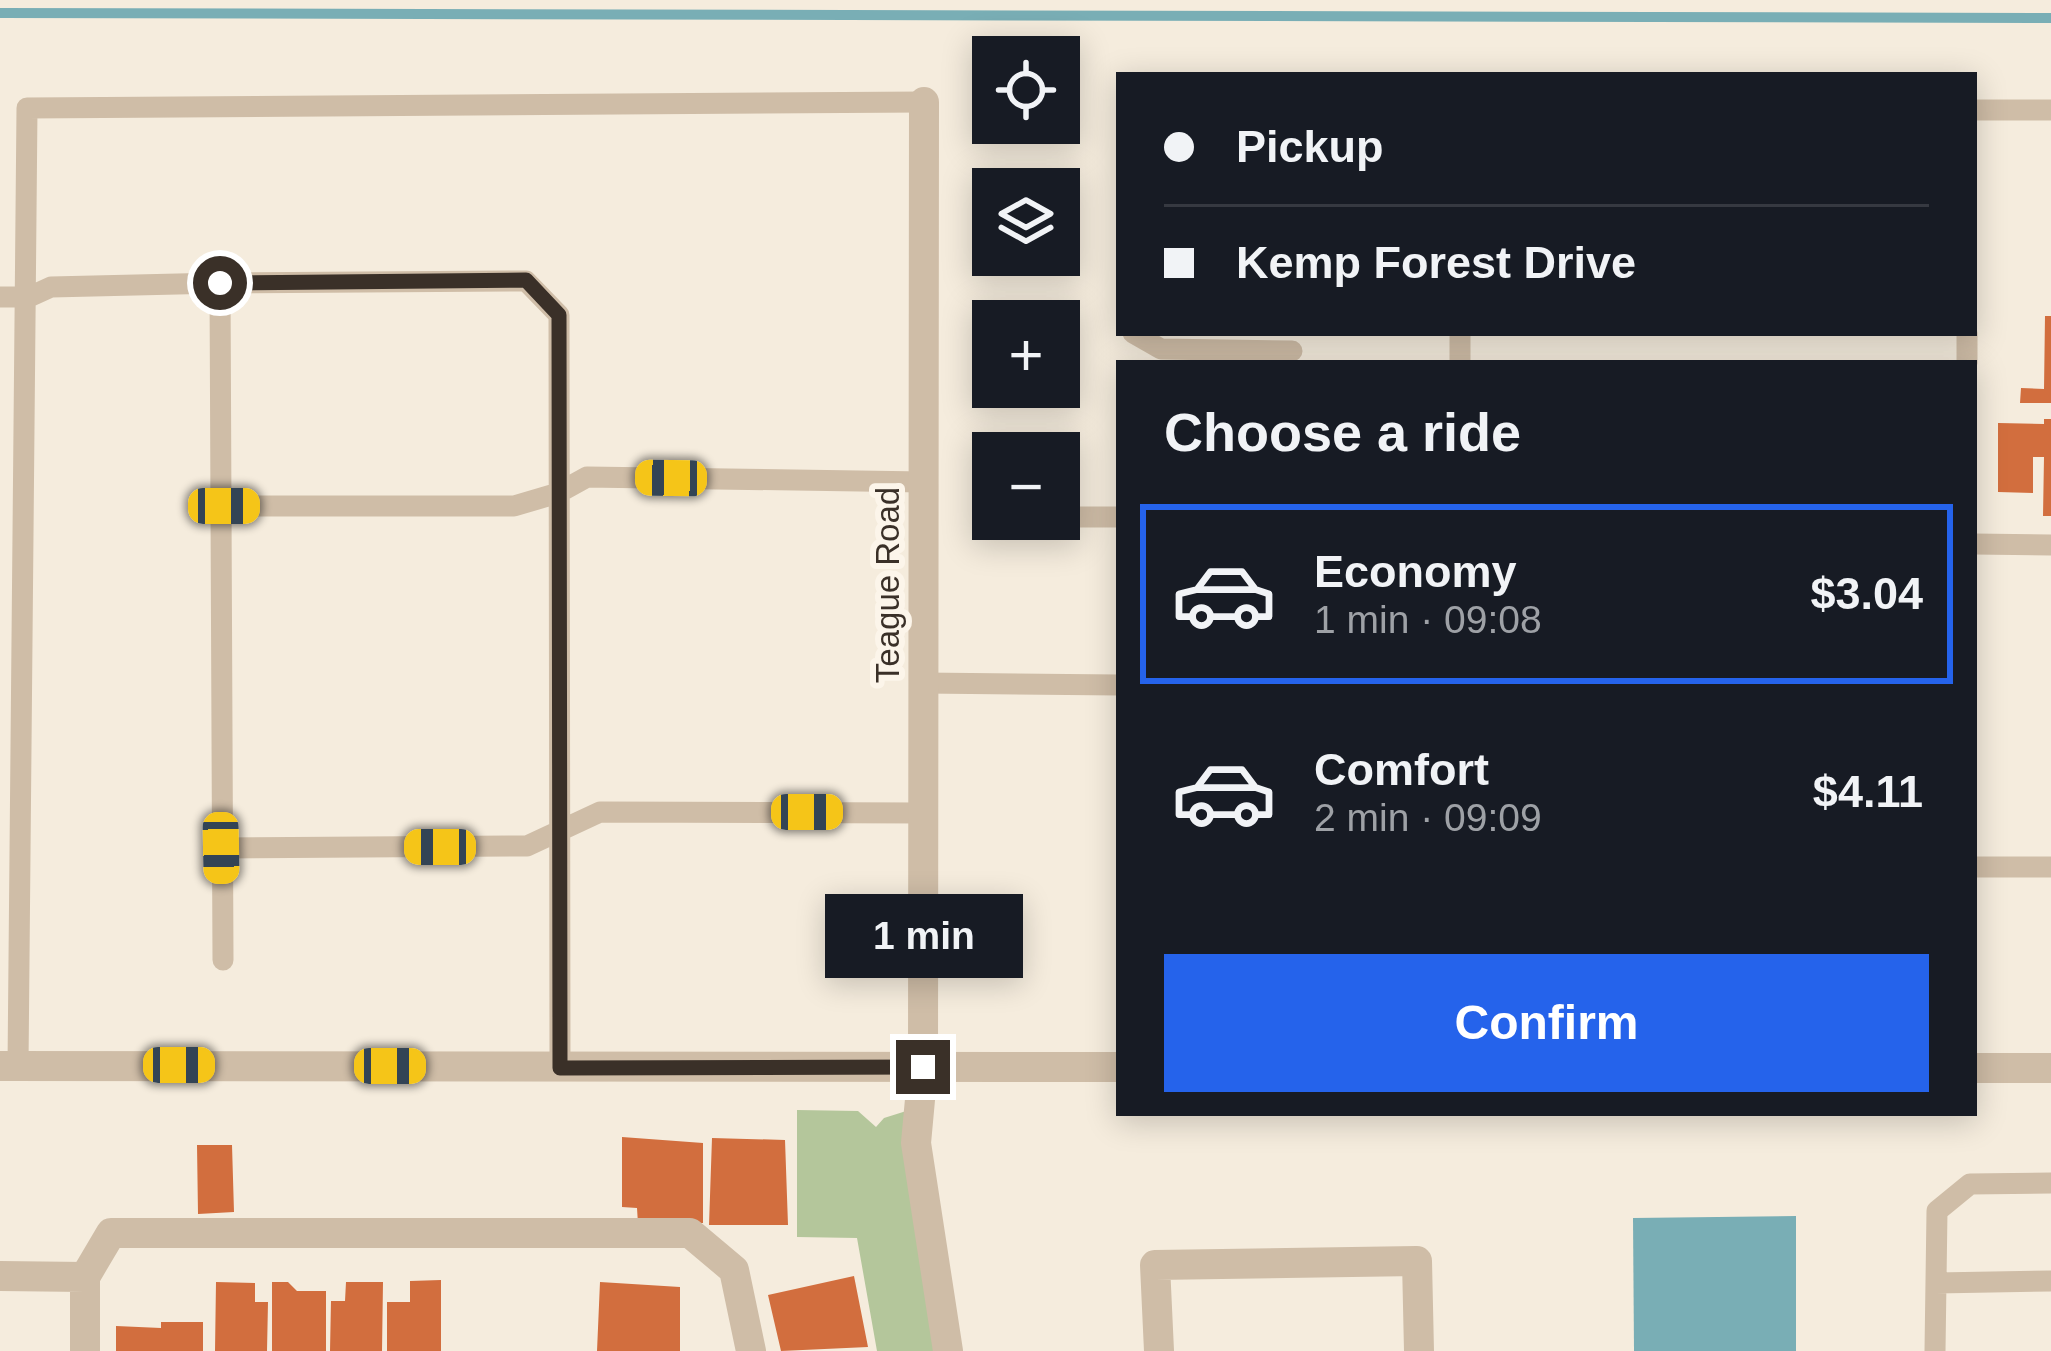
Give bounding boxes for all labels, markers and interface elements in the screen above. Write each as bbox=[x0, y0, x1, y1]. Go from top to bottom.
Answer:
map controls bbox=[972, 36, 1080, 540]
button: locate bbox=[972, 36, 1080, 144]
text: Pickup bbox=[1236, 121, 1384, 172]
button: layers bbox=[972, 168, 1080, 276]
text: Kemp Forest Drive bbox=[1236, 237, 1636, 288]
route start bbox=[193, 256, 247, 310]
button: + bbox=[972, 300, 1080, 408]
text: Choose a ride bbox=[1164, 402, 1521, 462]
button: − bbox=[972, 432, 1080, 540]
car bbox=[635, 459, 707, 497]
street label: Teague Road bbox=[869, 487, 906, 683]
car bbox=[188, 488, 260, 524]
icon: car bbox=[1170, 540, 1278, 648]
text: Economy bbox=[1314, 546, 1517, 597]
text: $3.04 bbox=[1810, 568, 1923, 619]
text: 1 min · 09:08 bbox=[1314, 598, 1542, 641]
icon: car bbox=[1170, 738, 1278, 846]
text: Comfort bbox=[1314, 744, 1489, 795]
text: $4.11 bbox=[1813, 766, 1923, 817]
car bbox=[771, 794, 843, 830]
text: 2 min · 09:09 bbox=[1314, 796, 1542, 839]
car bbox=[202, 812, 240, 884]
car bbox=[404, 829, 476, 865]
callout: 1 min bbox=[824, 893, 1022, 977]
text: 1 min bbox=[873, 914, 975, 957]
button: Confirm bbox=[1164, 954, 1929, 1092]
route end bbox=[896, 1040, 950, 1094]
car bbox=[143, 1047, 215, 1083]
car bbox=[354, 1048, 426, 1084]

